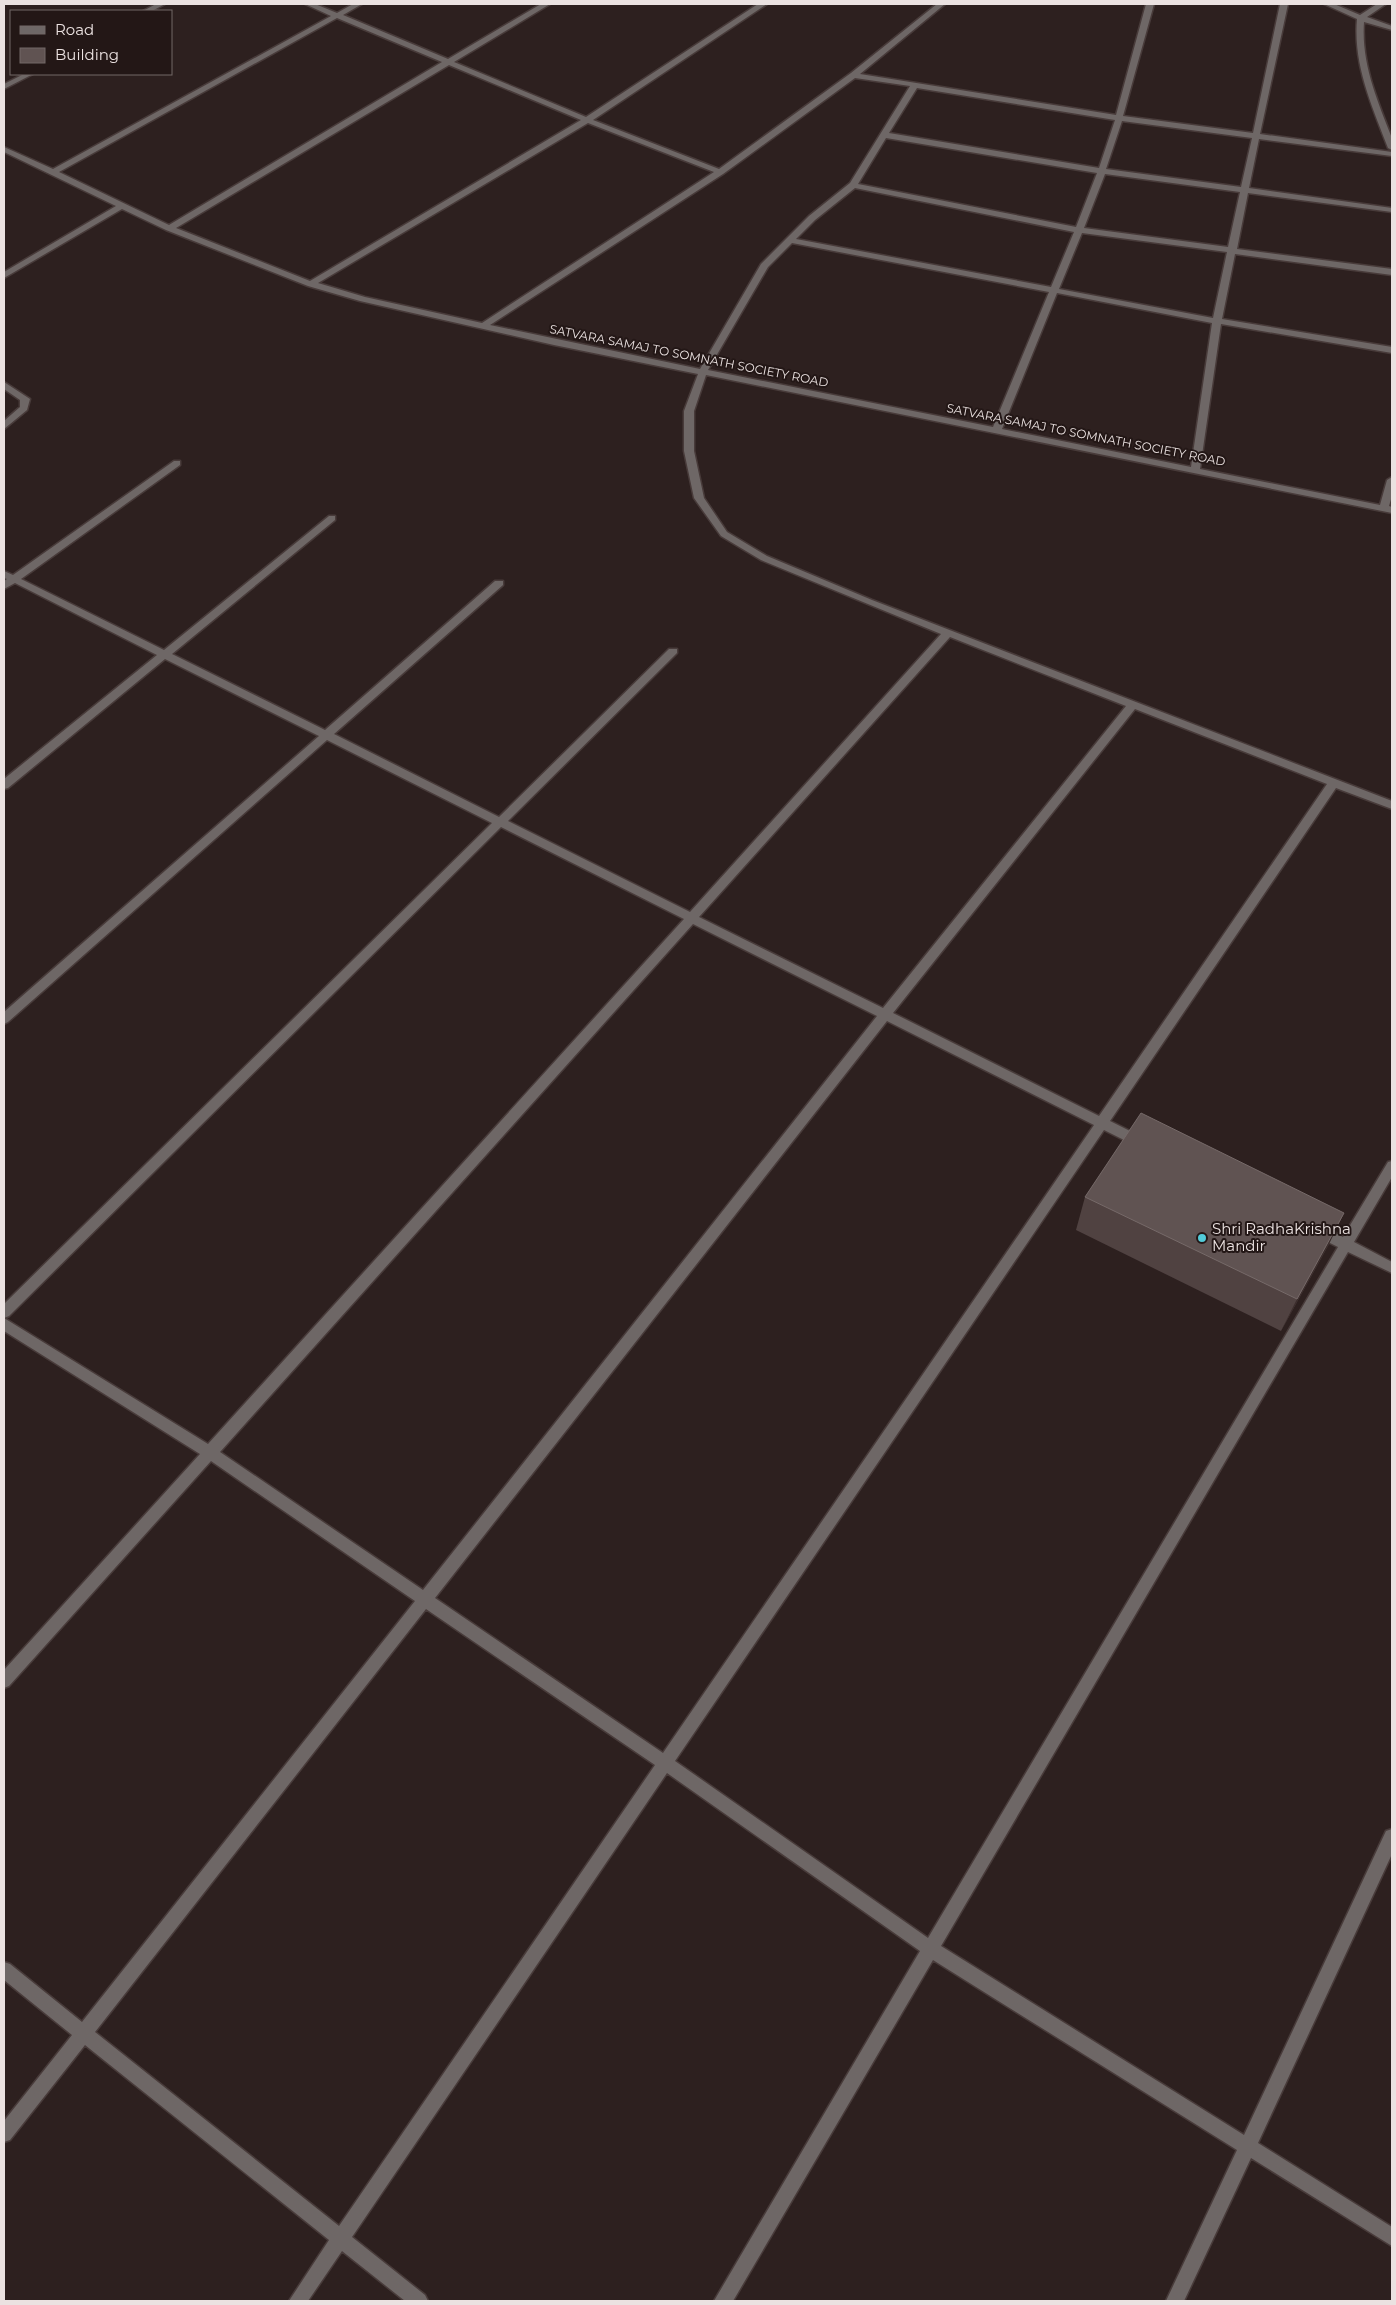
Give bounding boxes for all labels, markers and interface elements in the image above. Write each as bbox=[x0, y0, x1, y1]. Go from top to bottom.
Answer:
legend bbox=[10, 10, 172, 75]
text: Road bbox=[55, 20, 94, 39]
text: Building bbox=[55, 45, 119, 64]
street label: SATVARA SAMAJ TO SOMNATH SOCIETY ROAD bbox=[548, 321, 830, 390]
street label: SATVARA SAMAJ TO SOMNATH SOCIETY ROAD bbox=[945, 400, 1227, 469]
place label: Shri RadhaKrishna Mandir bbox=[1212, 1219, 1351, 1255]
marker: Shri RadhaKrishna Mandir bbox=[1196, 1232, 1208, 1244]

